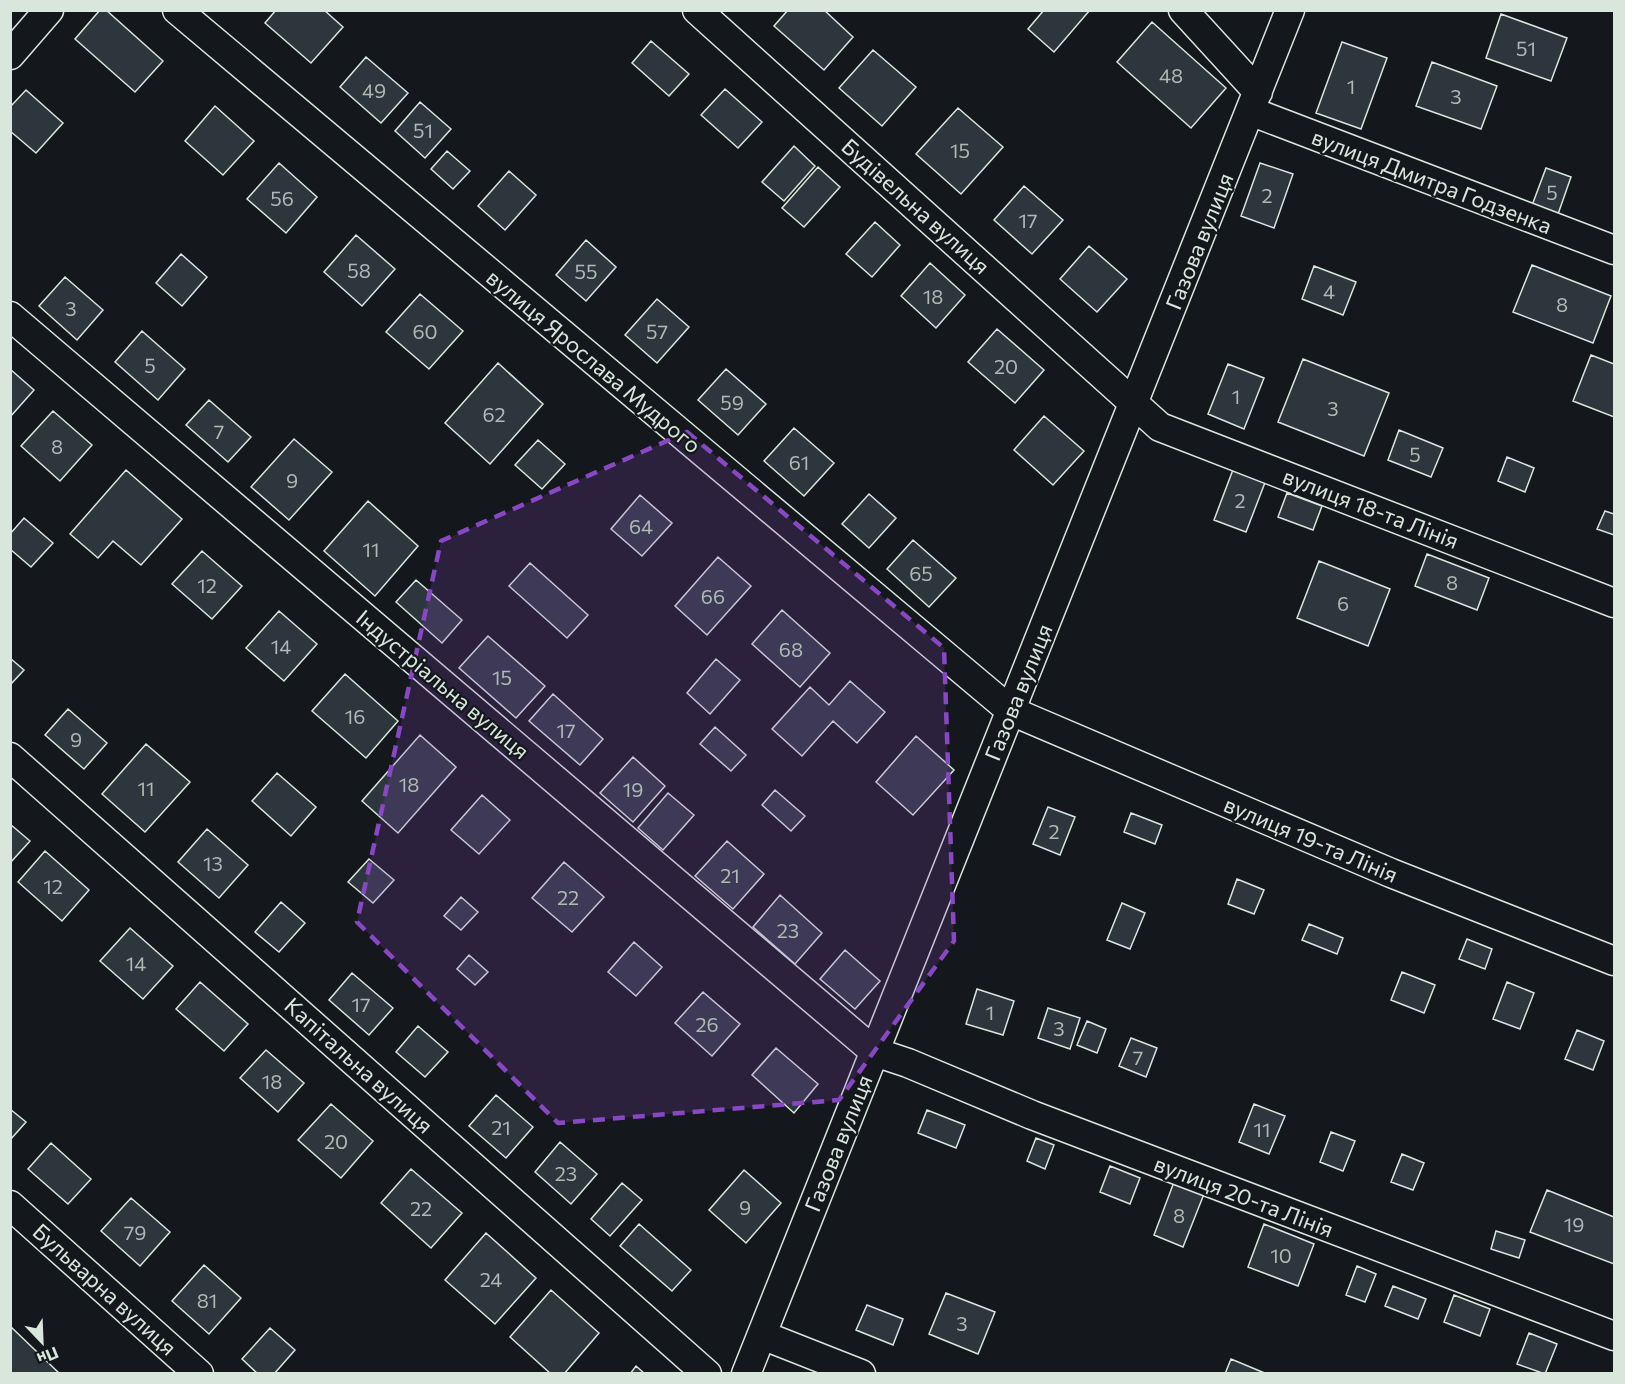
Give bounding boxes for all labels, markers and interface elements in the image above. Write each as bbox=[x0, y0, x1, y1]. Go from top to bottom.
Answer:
house number: 51 bbox=[1516, 36, 1536, 60]
house number: 48 bbox=[1159, 63, 1183, 87]
house number: 1 bbox=[1347, 74, 1355, 98]
house number: 49 bbox=[362, 78, 386, 102]
house number: 3 bbox=[1450, 84, 1462, 108]
house number: 51 bbox=[413, 118, 433, 142]
street label: вулиця Дмитра Годзенка bbox=[1308, 123, 1556, 239]
street label: Будівельна вулиця bbox=[836, 132, 996, 280]
house number: 15 bbox=[950, 138, 970, 162]
street label: Газова вулиця bbox=[1159, 169, 1239, 313]
house number: 5 bbox=[1546, 180, 1558, 204]
house number: 2 bbox=[1261, 183, 1273, 207]
house number: 56 bbox=[270, 186, 294, 210]
house number: 17 bbox=[1018, 208, 1038, 232]
house number: 58 bbox=[347, 258, 371, 282]
house number: 55 bbox=[575, 259, 597, 283]
street label: вулиця Ярослава Мудрого bbox=[481, 263, 707, 459]
house number: 4 bbox=[1323, 279, 1335, 303]
house number: 18 bbox=[923, 284, 943, 308]
house number: 8 bbox=[1556, 292, 1568, 316]
house number: 3 bbox=[65, 296, 77, 320]
house number: 60 bbox=[412, 319, 438, 343]
house number: 57 bbox=[646, 319, 668, 343]
house number: 5 bbox=[144, 353, 156, 377]
house number: 20 bbox=[994, 354, 1018, 378]
house number: 1 bbox=[1232, 384, 1240, 408]
house number: 59 bbox=[720, 390, 744, 414]
house number: 3 bbox=[1327, 396, 1339, 420]
house number: 62 bbox=[482, 402, 506, 426]
house number: 7 bbox=[214, 419, 224, 443]
house number: 8 bbox=[51, 434, 63, 458]
house number: 5 bbox=[1409, 442, 1421, 466]
house number: 61 bbox=[789, 450, 809, 474]
street label: вулиця 18-та Лінія bbox=[1279, 462, 1463, 554]
house number: 9 bbox=[286, 468, 298, 492]
house number: 2 bbox=[1234, 488, 1246, 512]
house number: 64 bbox=[629, 514, 653, 538]
house number: 11 bbox=[362, 537, 380, 561]
house number: 65 bbox=[909, 561, 933, 585]
house number: 8 bbox=[1446, 570, 1458, 594]
house number: 12 bbox=[197, 573, 217, 597]
house number: 66 bbox=[701, 584, 725, 608]
house number: 6 bbox=[1337, 591, 1349, 615]
street label: Індустріальна вулиця bbox=[351, 604, 535, 764]
street label: Газова вулиця bbox=[978, 620, 1058, 764]
house number: 14 bbox=[271, 634, 291, 658]
house number: 68 bbox=[779, 637, 803, 661]
house number: 15 bbox=[492, 665, 512, 689]
house number: 16 bbox=[345, 704, 365, 728]
house number: 17 bbox=[556, 718, 576, 742]
house number: 9 bbox=[70, 727, 82, 751]
house number: 18 bbox=[399, 772, 419, 796]
house number: 11 bbox=[137, 776, 155, 800]
house number: 19 bbox=[623, 777, 643, 801]
street label: вулиця 19-та Лінія bbox=[1220, 790, 1402, 888]
house number: 2 bbox=[1048, 819, 1060, 843]
house number: 13 bbox=[203, 851, 223, 875]
house number: 21 bbox=[720, 863, 740, 887]
house number: 12 bbox=[43, 874, 63, 898]
house number: 22 bbox=[557, 885, 579, 909]
house number: 23 bbox=[777, 918, 799, 942]
house number: 14 bbox=[126, 951, 146, 975]
street label: Капітальна вулиця bbox=[279, 991, 439, 1139]
house number: 17 bbox=[351, 992, 371, 1016]
house number: 1 bbox=[986, 1000, 994, 1024]
house number: 26 bbox=[695, 1012, 719, 1036]
house number: 3 bbox=[1053, 1016, 1065, 1040]
house number: 7 bbox=[1133, 1045, 1143, 1069]
house number: 18 bbox=[262, 1069, 282, 1093]
street label: Газова вулиця bbox=[798, 1071, 878, 1215]
house number: 21 bbox=[491, 1115, 511, 1139]
house number: 11 bbox=[1253, 1117, 1271, 1141]
house number: 20 bbox=[324, 1129, 348, 1153]
street label: вулиця 20-та Лінія bbox=[1151, 1149, 1337, 1243]
house number: 23 bbox=[555, 1161, 577, 1185]
house number: 9 bbox=[739, 1195, 751, 1219]
house number: 22 bbox=[410, 1196, 432, 1220]
house number: 8 bbox=[1173, 1203, 1185, 1227]
house number: 19 bbox=[1564, 1212, 1584, 1236]
street label: Бульварна вулиця bbox=[28, 1217, 182, 1361]
house number: 79 bbox=[124, 1220, 146, 1244]
house number: 10 bbox=[1270, 1243, 1292, 1267]
house number: 24 bbox=[480, 1267, 502, 1291]
house number: 81 bbox=[197, 1288, 217, 1312]
house number: 3 bbox=[956, 1311, 968, 1335]
north arrow bbox=[12, 1312, 72, 1372]
text: Пн bbox=[35, 1343, 62, 1369]

